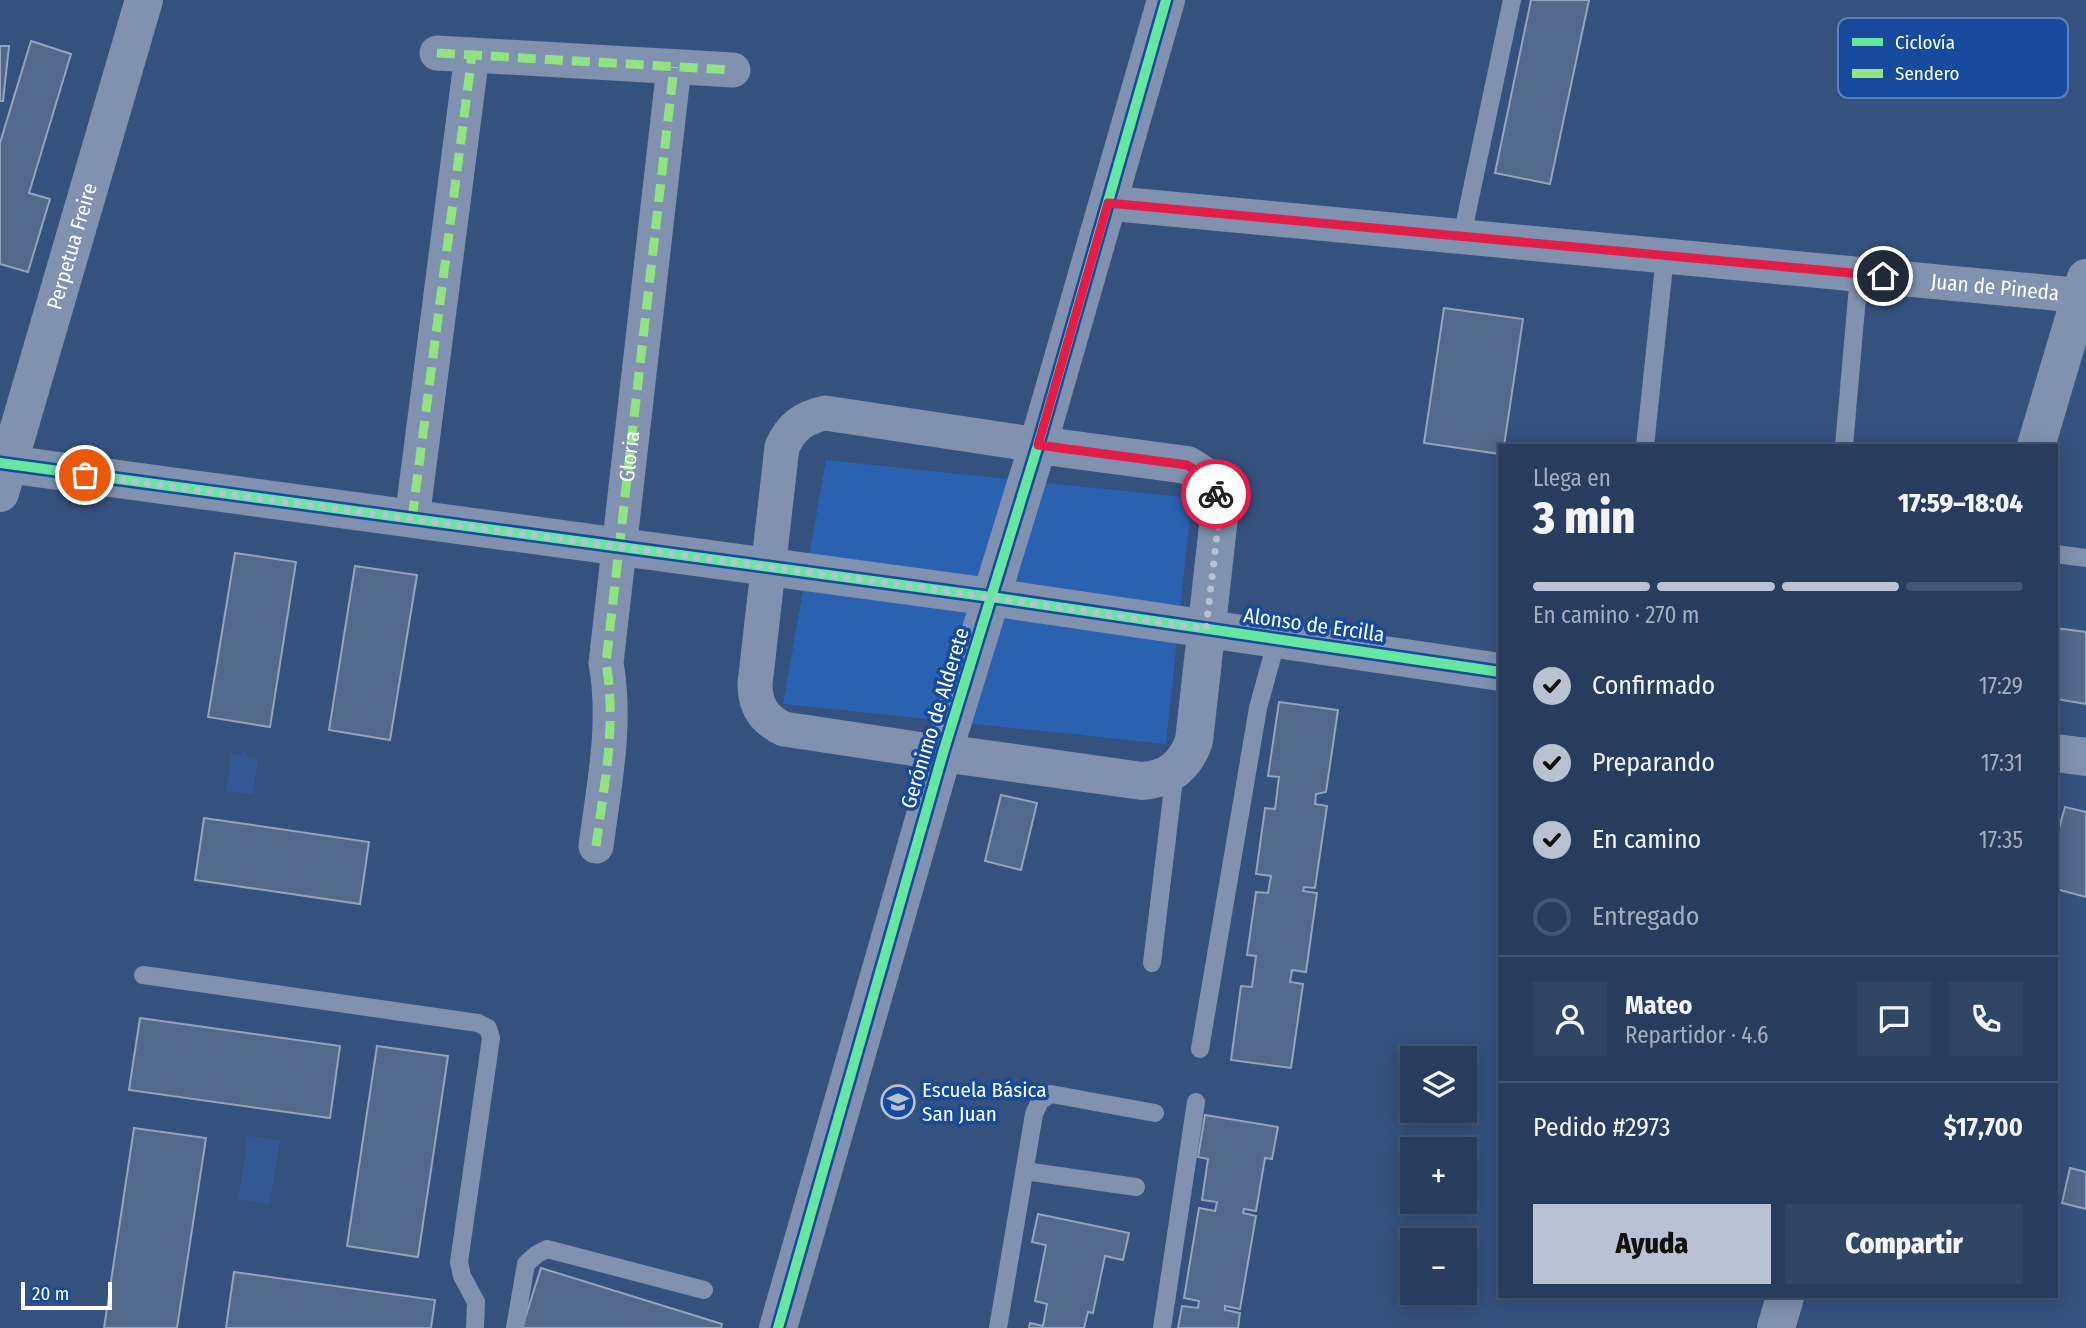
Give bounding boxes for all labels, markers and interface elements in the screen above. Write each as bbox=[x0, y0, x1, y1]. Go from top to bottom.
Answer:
legend bbox=[1838, 18, 2068, 98]
text: Ciclovía bbox=[1895, 31, 1955, 54]
text: Sendero bbox=[1895, 62, 1960, 85]
street label: Perpetua Freire bbox=[41, 180, 103, 313]
pin bbox=[1853, 246, 1913, 306]
icon: home bbox=[1864, 257, 1902, 295]
street label: Juan de Pineda bbox=[1930, 268, 2060, 306]
street label: Gloria bbox=[614, 429, 645, 483]
pin bbox=[55, 445, 115, 505]
icon: bag bbox=[66, 456, 104, 494]
courier bbox=[1181, 459, 1251, 529]
text: Llega en bbox=[1533, 464, 1611, 492]
icon: bike bbox=[1197, 475, 1235, 513]
text: 17:59–18:04 bbox=[1898, 488, 2023, 519]
text: 3 min bbox=[1533, 490, 1635, 545]
text: En camino · 270 m bbox=[1533, 601, 1699, 629]
street label: Alonso de Ercilla bbox=[1242, 602, 1386, 648]
street label: Gerónimo de Alderete bbox=[895, 625, 975, 811]
icon: check bbox=[1533, 667, 1571, 705]
text: Confirmado bbox=[1592, 670, 1715, 701]
text: 17:29 bbox=[1979, 672, 2023, 700]
icon: check bbox=[1533, 744, 1571, 782]
text: Preparando bbox=[1592, 747, 1715, 778]
text: 17:31 bbox=[1981, 749, 2023, 777]
icon: check bbox=[1533, 821, 1571, 859]
text: En camino bbox=[1592, 824, 1701, 855]
text: 17:35 bbox=[1979, 826, 2023, 854]
text: Entregado bbox=[1592, 901, 1699, 932]
button: person bbox=[1533, 982, 1607, 1056]
button: chat bbox=[1857, 982, 1931, 1056]
button: phone bbox=[1949, 982, 2023, 1056]
text: Mateo bbox=[1625, 990, 1692, 1021]
text: Repartidor · 4.6 bbox=[1625, 1021, 1769, 1049]
map controls bbox=[1400, 1046, 1477, 1305]
button: layers bbox=[1400, 1046, 1477, 1123]
place label: Escuela Básica San Juan bbox=[922, 1077, 1047, 1127]
school or university icon: Escuela Básica San Juan bbox=[879, 1083, 917, 1121]
text: Pedido #2973 bbox=[1533, 1112, 1671, 1143]
text: $17,700 bbox=[1944, 1112, 2023, 1143]
button: + bbox=[1400, 1137, 1477, 1214]
button: Ayuda bbox=[1533, 1204, 1771, 1284]
button: Compartir bbox=[1785, 1204, 2023, 1284]
button: − bbox=[1400, 1228, 1477, 1305]
scale bar bbox=[21, 1279, 112, 1311]
text: 20 m bbox=[32, 1282, 69, 1305]

